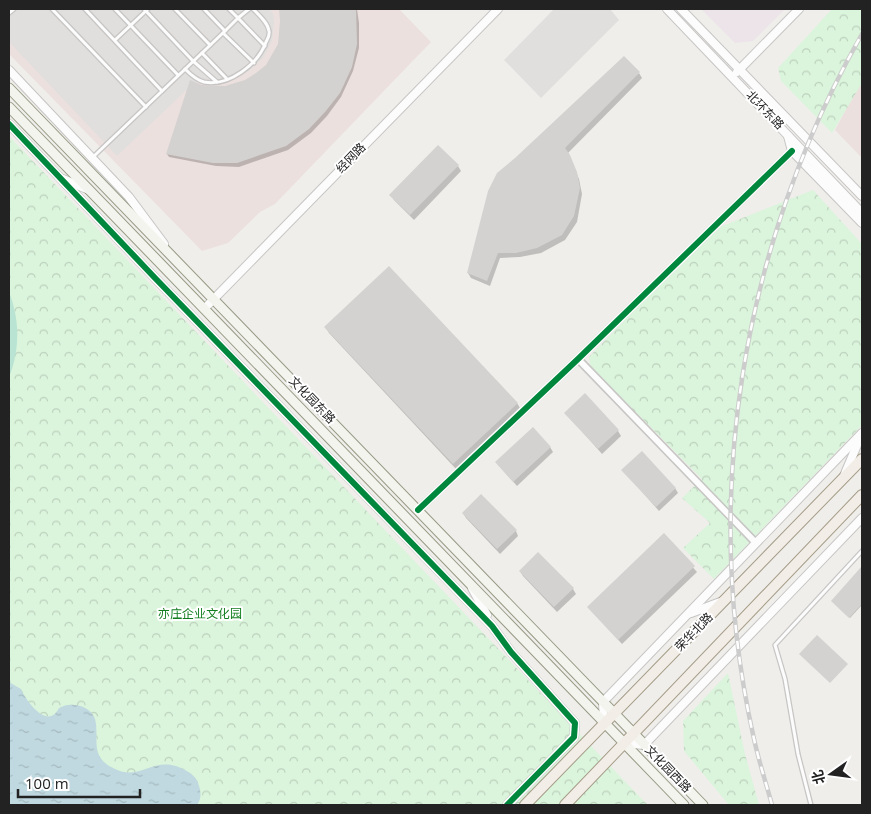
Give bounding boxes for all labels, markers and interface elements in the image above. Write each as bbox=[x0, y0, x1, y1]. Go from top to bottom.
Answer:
street label: 北环东路 bbox=[743, 86, 788, 133]
street label: 经网路 bbox=[332, 139, 369, 177]
street label: 文化园东路 bbox=[285, 372, 339, 427]
park label: 亦庄企业文化园 bbox=[158, 605, 242, 622]
street label: 荣华北路 bbox=[671, 608, 716, 655]
street label: 文化园西路 bbox=[641, 741, 695, 796]
north arrow bbox=[806, 749, 856, 799]
scale bar bbox=[18, 766, 140, 798]
text: 北 bbox=[807, 768, 829, 786]
text: 100 m bbox=[25, 773, 69, 793]

